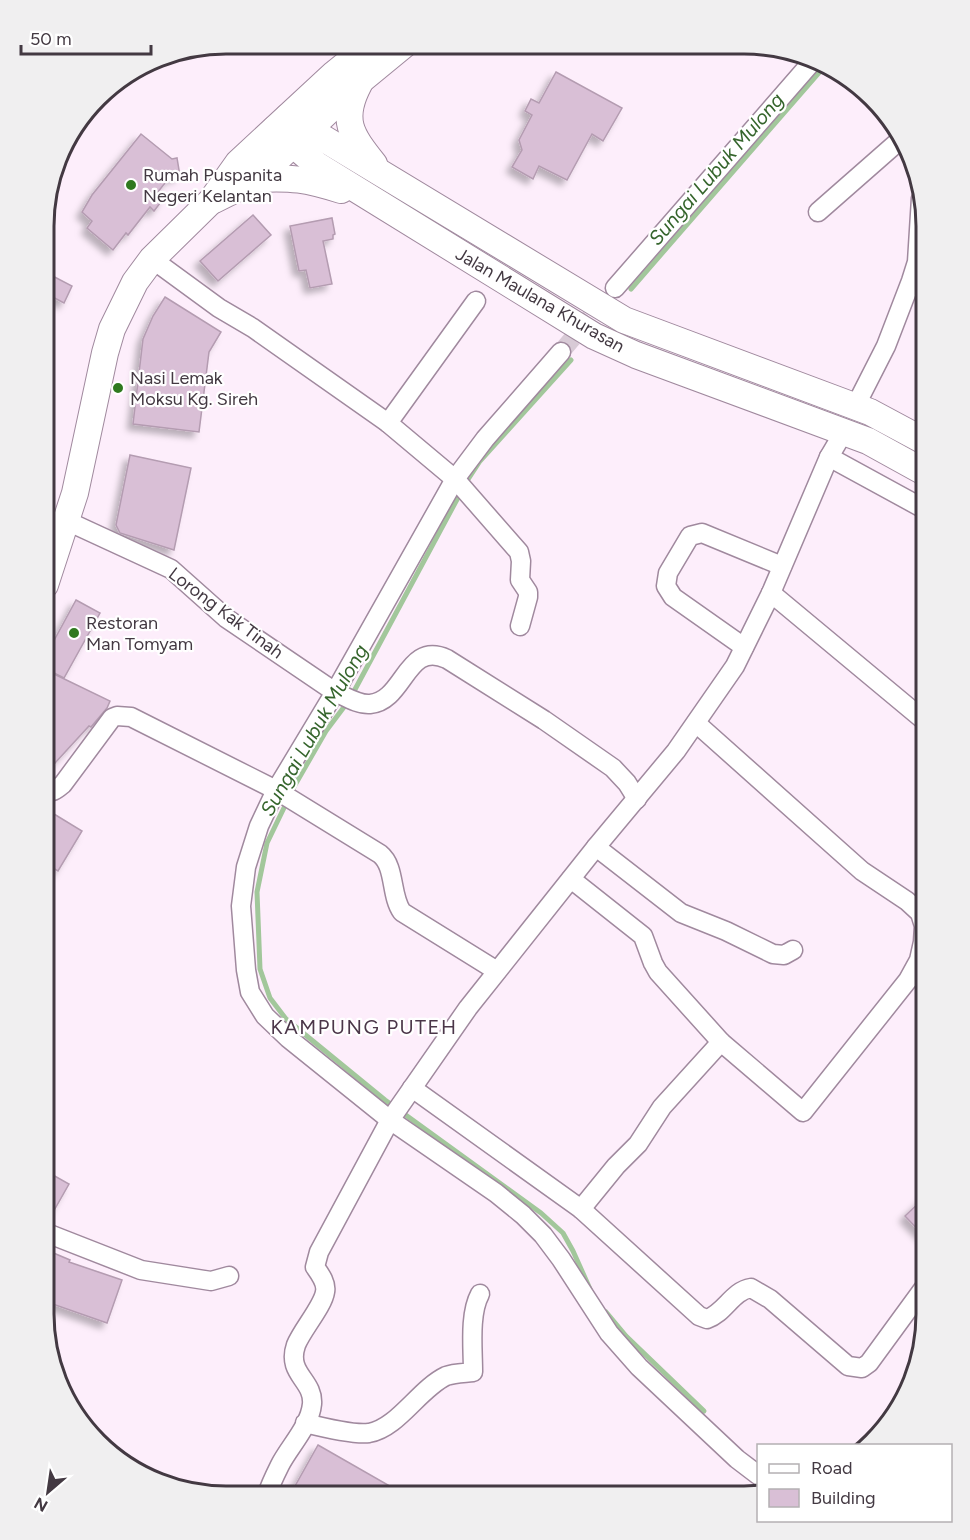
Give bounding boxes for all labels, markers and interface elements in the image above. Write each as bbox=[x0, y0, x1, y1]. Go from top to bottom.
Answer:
scale bar bbox=[21, 18, 152, 56]
text: 50 m bbox=[30, 28, 72, 50]
water label: Sungai Lubuk Mulong bbox=[643, 88, 789, 250]
place label: Rumah Puspanita Negeri Kelantan bbox=[143, 164, 282, 207]
marker: Rumah Puspanita Negeri Kelantan bbox=[124, 178, 138, 192]
street label: Jalan Maulana Khurasan bbox=[452, 243, 628, 357]
place label: Nasi Lemak Moksu Kg. Sireh bbox=[130, 367, 258, 410]
marker: Nasi Lemak Moksu Kg. Sireh bbox=[111, 381, 125, 395]
street label: Lorong Kak Tinah bbox=[164, 563, 288, 663]
place label: Restoran Man Tomyam bbox=[86, 612, 193, 655]
marker: Restoran Man Tomyam bbox=[67, 626, 81, 640]
water label: Sungai Lubuk Mulong bbox=[255, 640, 373, 820]
district label: KAMPUNG PUTEH bbox=[271, 1015, 457, 1039]
legend bbox=[757, 1444, 952, 1522]
text: Road bbox=[811, 1457, 852, 1479]
north arrow bbox=[18, 1462, 78, 1522]
text: Building bbox=[811, 1487, 876, 1509]
text: N bbox=[31, 1493, 51, 1516]

